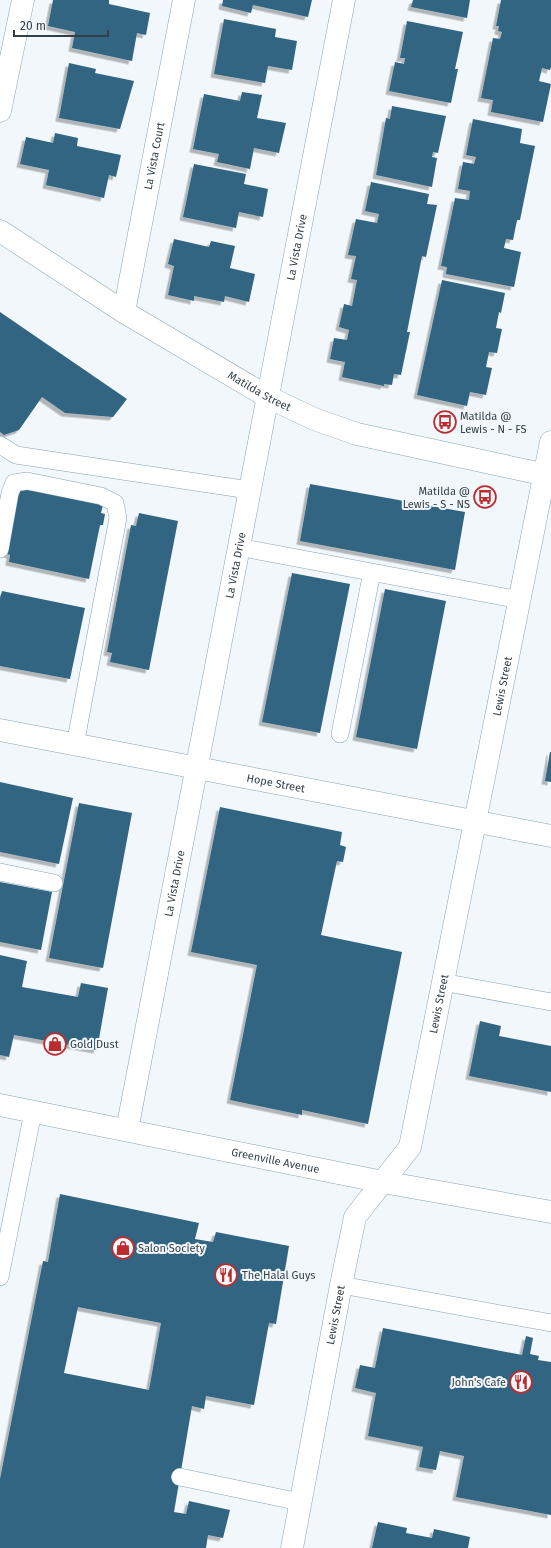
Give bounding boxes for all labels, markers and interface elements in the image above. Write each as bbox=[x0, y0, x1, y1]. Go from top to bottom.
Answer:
scale bar bbox=[14, 12, 108, 38]
text: 20 m bbox=[20, 19, 46, 33]
street label: La Vista Court bbox=[141, 121, 167, 191]
street label: La Vista Drive bbox=[284, 213, 309, 281]
street label: Matilda Street bbox=[226, 368, 293, 414]
bus stop icon: Matilda @ Lewis - N - FS bbox=[432, 409, 458, 435]
place label: Matilda @ Lewis - N - FS bbox=[460, 410, 527, 436]
bus stop icon: Matilda @ Lewis - S - NS bbox=[472, 484, 498, 510]
place label: Matilda @ Lewis - S - NS bbox=[403, 485, 470, 511]
street label: La Vista Drive bbox=[223, 531, 248, 600]
street label: Lewis Street bbox=[490, 655, 514, 717]
street label: Hope Street bbox=[246, 771, 306, 795]
street label: La Vista Drive bbox=[162, 849, 187, 918]
street label: Lewis Street bbox=[426, 973, 451, 1035]
shop icon: Gold Dust bbox=[42, 1031, 68, 1057]
place label: Gold Dust bbox=[70, 1038, 119, 1051]
street label: Greenville Avenue bbox=[230, 1145, 321, 1176]
shop icon: Salon Society bbox=[110, 1235, 136, 1261]
place label: Salon Society bbox=[138, 1242, 206, 1255]
restaurant icon: The Halal Guys bbox=[213, 1262, 239, 1288]
place label: The Halal Guys bbox=[242, 1269, 315, 1282]
street label: Lewis Street bbox=[324, 1284, 347, 1346]
restaurant icon: John's Cafe bbox=[508, 1369, 534, 1395]
place label: John's Cafe bbox=[451, 1376, 506, 1389]

